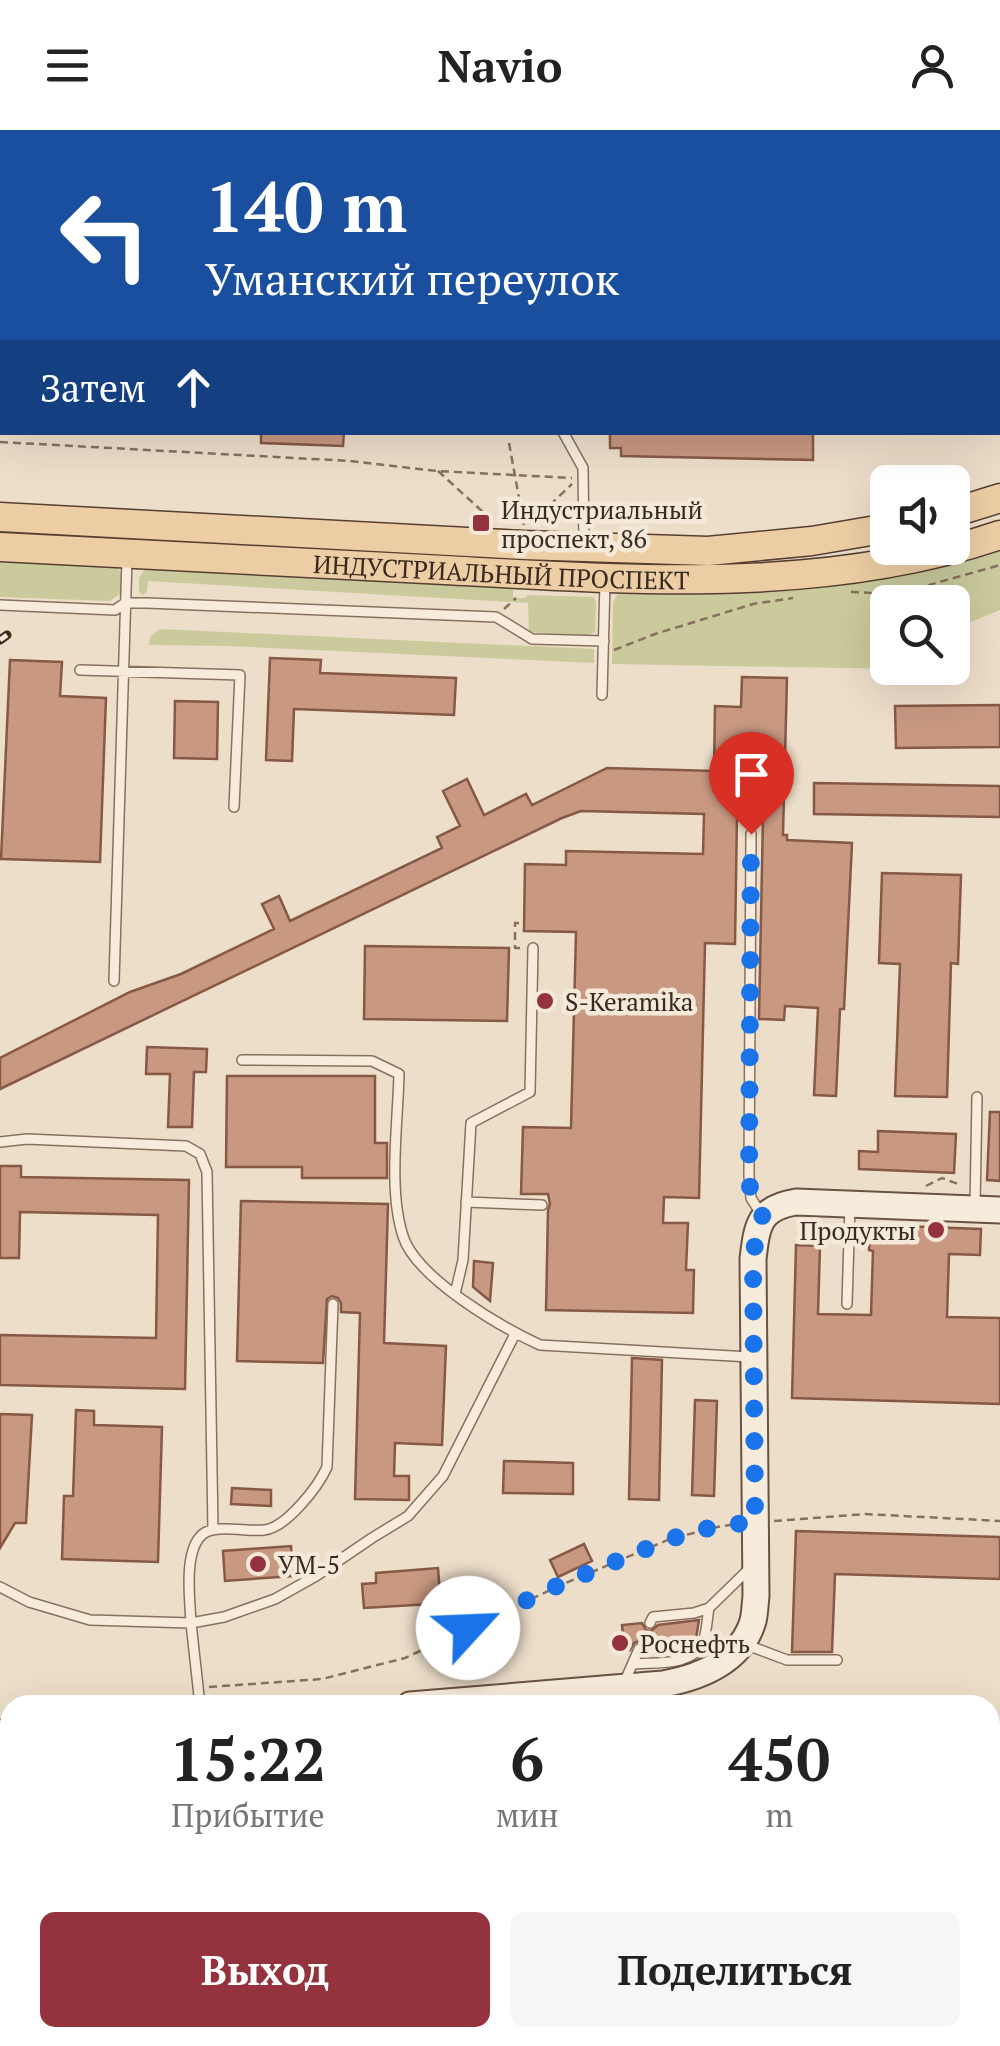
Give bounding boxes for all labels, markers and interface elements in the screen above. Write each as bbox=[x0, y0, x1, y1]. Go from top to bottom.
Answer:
text: Navio bbox=[437, 35, 563, 95]
icon: menu bbox=[40, 38, 95, 93]
icon: person bbox=[905, 38, 960, 93]
text: 140 m bbox=[205, 159, 407, 252]
icon: left bbox=[40, 170, 170, 300]
text: Уманский переулок bbox=[205, 248, 619, 308]
icon: ahead bbox=[166, 360, 221, 415]
text: Затем bbox=[40, 363, 146, 413]
map controls bbox=[870, 465, 970, 685]
button: sound bbox=[870, 465, 970, 565]
place label: Индустриальный проспект, 86 bbox=[501, 493, 703, 555]
marker: Индустриальный проспект, 86 bbox=[470, 512, 492, 534]
street label: ИНДУСТРИАЛЬНЫЙ ПРОСПЕКТ bbox=[313, 547, 690, 596]
button: search bbox=[870, 585, 970, 685]
pin bbox=[709, 732, 794, 835]
icon: arrive bbox=[724, 747, 779, 802]
place label: S-Keramika bbox=[565, 985, 694, 1018]
marker: S-Keramika bbox=[534, 990, 556, 1012]
place label: Продукты bbox=[799, 1214, 916, 1247]
marker: Продукты bbox=[925, 1219, 947, 1241]
place label: УМ-5 bbox=[278, 1548, 340, 1581]
marker: УМ-5 bbox=[247, 1553, 269, 1575]
position arrow bbox=[416, 1576, 520, 1680]
place label: Роснефть bbox=[640, 1627, 750, 1660]
marker: Роснефть bbox=[609, 1632, 631, 1654]
text: 15:22 bbox=[170, 1719, 326, 1798]
text: 6 bbox=[510, 1719, 544, 1798]
text: 450 bbox=[728, 1719, 830, 1798]
text: Прибытие bbox=[171, 1794, 325, 1836]
text: мин bbox=[496, 1794, 559, 1836]
text: m bbox=[765, 1794, 793, 1836]
button: Выход bbox=[40, 1912, 490, 2027]
button: Поделиться bbox=[510, 1912, 960, 2027]

